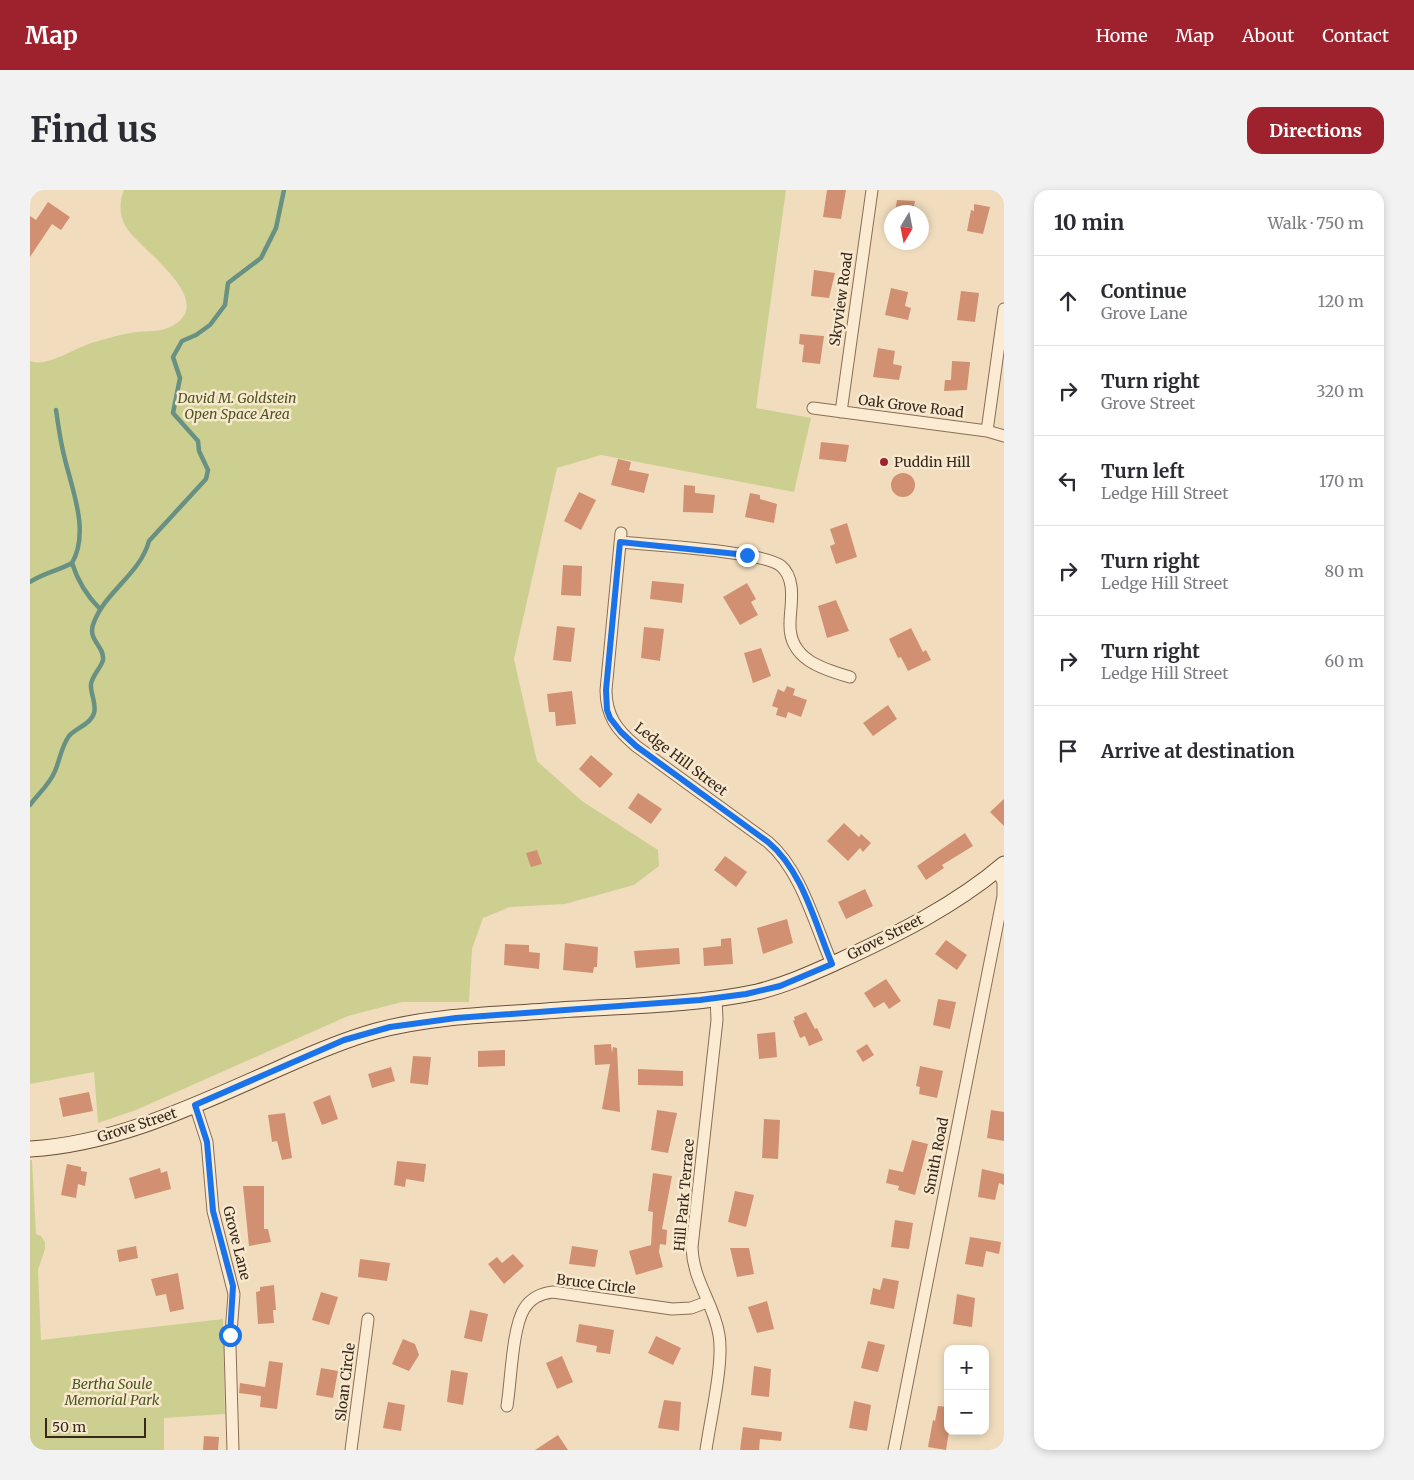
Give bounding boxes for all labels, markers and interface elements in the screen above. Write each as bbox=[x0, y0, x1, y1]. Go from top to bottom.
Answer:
text: Map bbox=[25, 20, 78, 51]
text: Home bbox=[1096, 24, 1148, 47]
text: Map bbox=[1176, 24, 1214, 47]
text: About bbox=[1242, 24, 1294, 47]
text: Contact bbox=[1322, 24, 1389, 47]
button: Directions bbox=[1247, 107, 1384, 154]
text: Find us bbox=[30, 108, 157, 152]
north arrow bbox=[884, 205, 929, 250]
text: 10 min bbox=[1054, 209, 1124, 236]
text: Walk · 750 m bbox=[1268, 213, 1364, 233]
street label: Skyview Road bbox=[825, 250, 857, 347]
text: Continue bbox=[1101, 279, 1187, 303]
icon: ahead bbox=[1054, 287, 1082, 315]
text: 120 m bbox=[1318, 291, 1364, 311]
text: Grove Lane bbox=[1101, 303, 1187, 323]
text: Turn right bbox=[1101, 369, 1200, 393]
icon: right bbox=[1054, 377, 1082, 405]
text: 320 m bbox=[1316, 381, 1364, 401]
park label: David M. Goldstein Open Space Area bbox=[176, 389, 297, 423]
street label: Oak Grove Road bbox=[857, 391, 965, 421]
text: Grove Street bbox=[1101, 393, 1195, 413]
place label: Puddin Hill bbox=[894, 453, 971, 471]
marker: Puddin Hill bbox=[878, 456, 890, 468]
text: Turn left bbox=[1101, 459, 1185, 483]
icon: left bbox=[1054, 467, 1082, 495]
text: 170 m bbox=[1319, 471, 1364, 491]
text: Ledge Hill Street bbox=[1101, 483, 1228, 503]
route end bbox=[736, 544, 759, 567]
text: Turn right bbox=[1101, 549, 1200, 573]
icon: right bbox=[1054, 557, 1082, 585]
text: 80 m bbox=[1325, 561, 1364, 581]
text: Ledge Hill Street bbox=[1101, 573, 1228, 593]
text: Turn right bbox=[1101, 639, 1200, 663]
icon: right bbox=[1054, 647, 1082, 675]
text: 60 m bbox=[1324, 651, 1364, 671]
text: Ledge Hill Street bbox=[1101, 663, 1228, 683]
street label: Ledge Hill Street bbox=[631, 718, 731, 800]
icon: arrive bbox=[1054, 737, 1082, 765]
text: Arrive at destination bbox=[1101, 739, 1295, 763]
street label: Grove Street bbox=[844, 910, 926, 964]
street label: Grove Street bbox=[95, 1104, 180, 1146]
street label: Smith Road bbox=[920, 1115, 952, 1196]
street label: Hill Park Terrace bbox=[670, 1138, 698, 1252]
street label: Grove Lane bbox=[219, 1204, 255, 1282]
street label: Bruce Circle bbox=[555, 1270, 637, 1298]
route start bbox=[219, 1324, 242, 1347]
street label: Sloan Circle bbox=[331, 1342, 359, 1422]
map controls bbox=[944, 1345, 989, 1435]
button: + bbox=[944, 1345, 989, 1390]
park label: Bertha Soule Memorial Park bbox=[64, 1375, 160, 1409]
button: − bbox=[944, 1390, 989, 1435]
scale bar bbox=[45, 1415, 146, 1438]
text: 50 m bbox=[52, 1418, 86, 1436]

